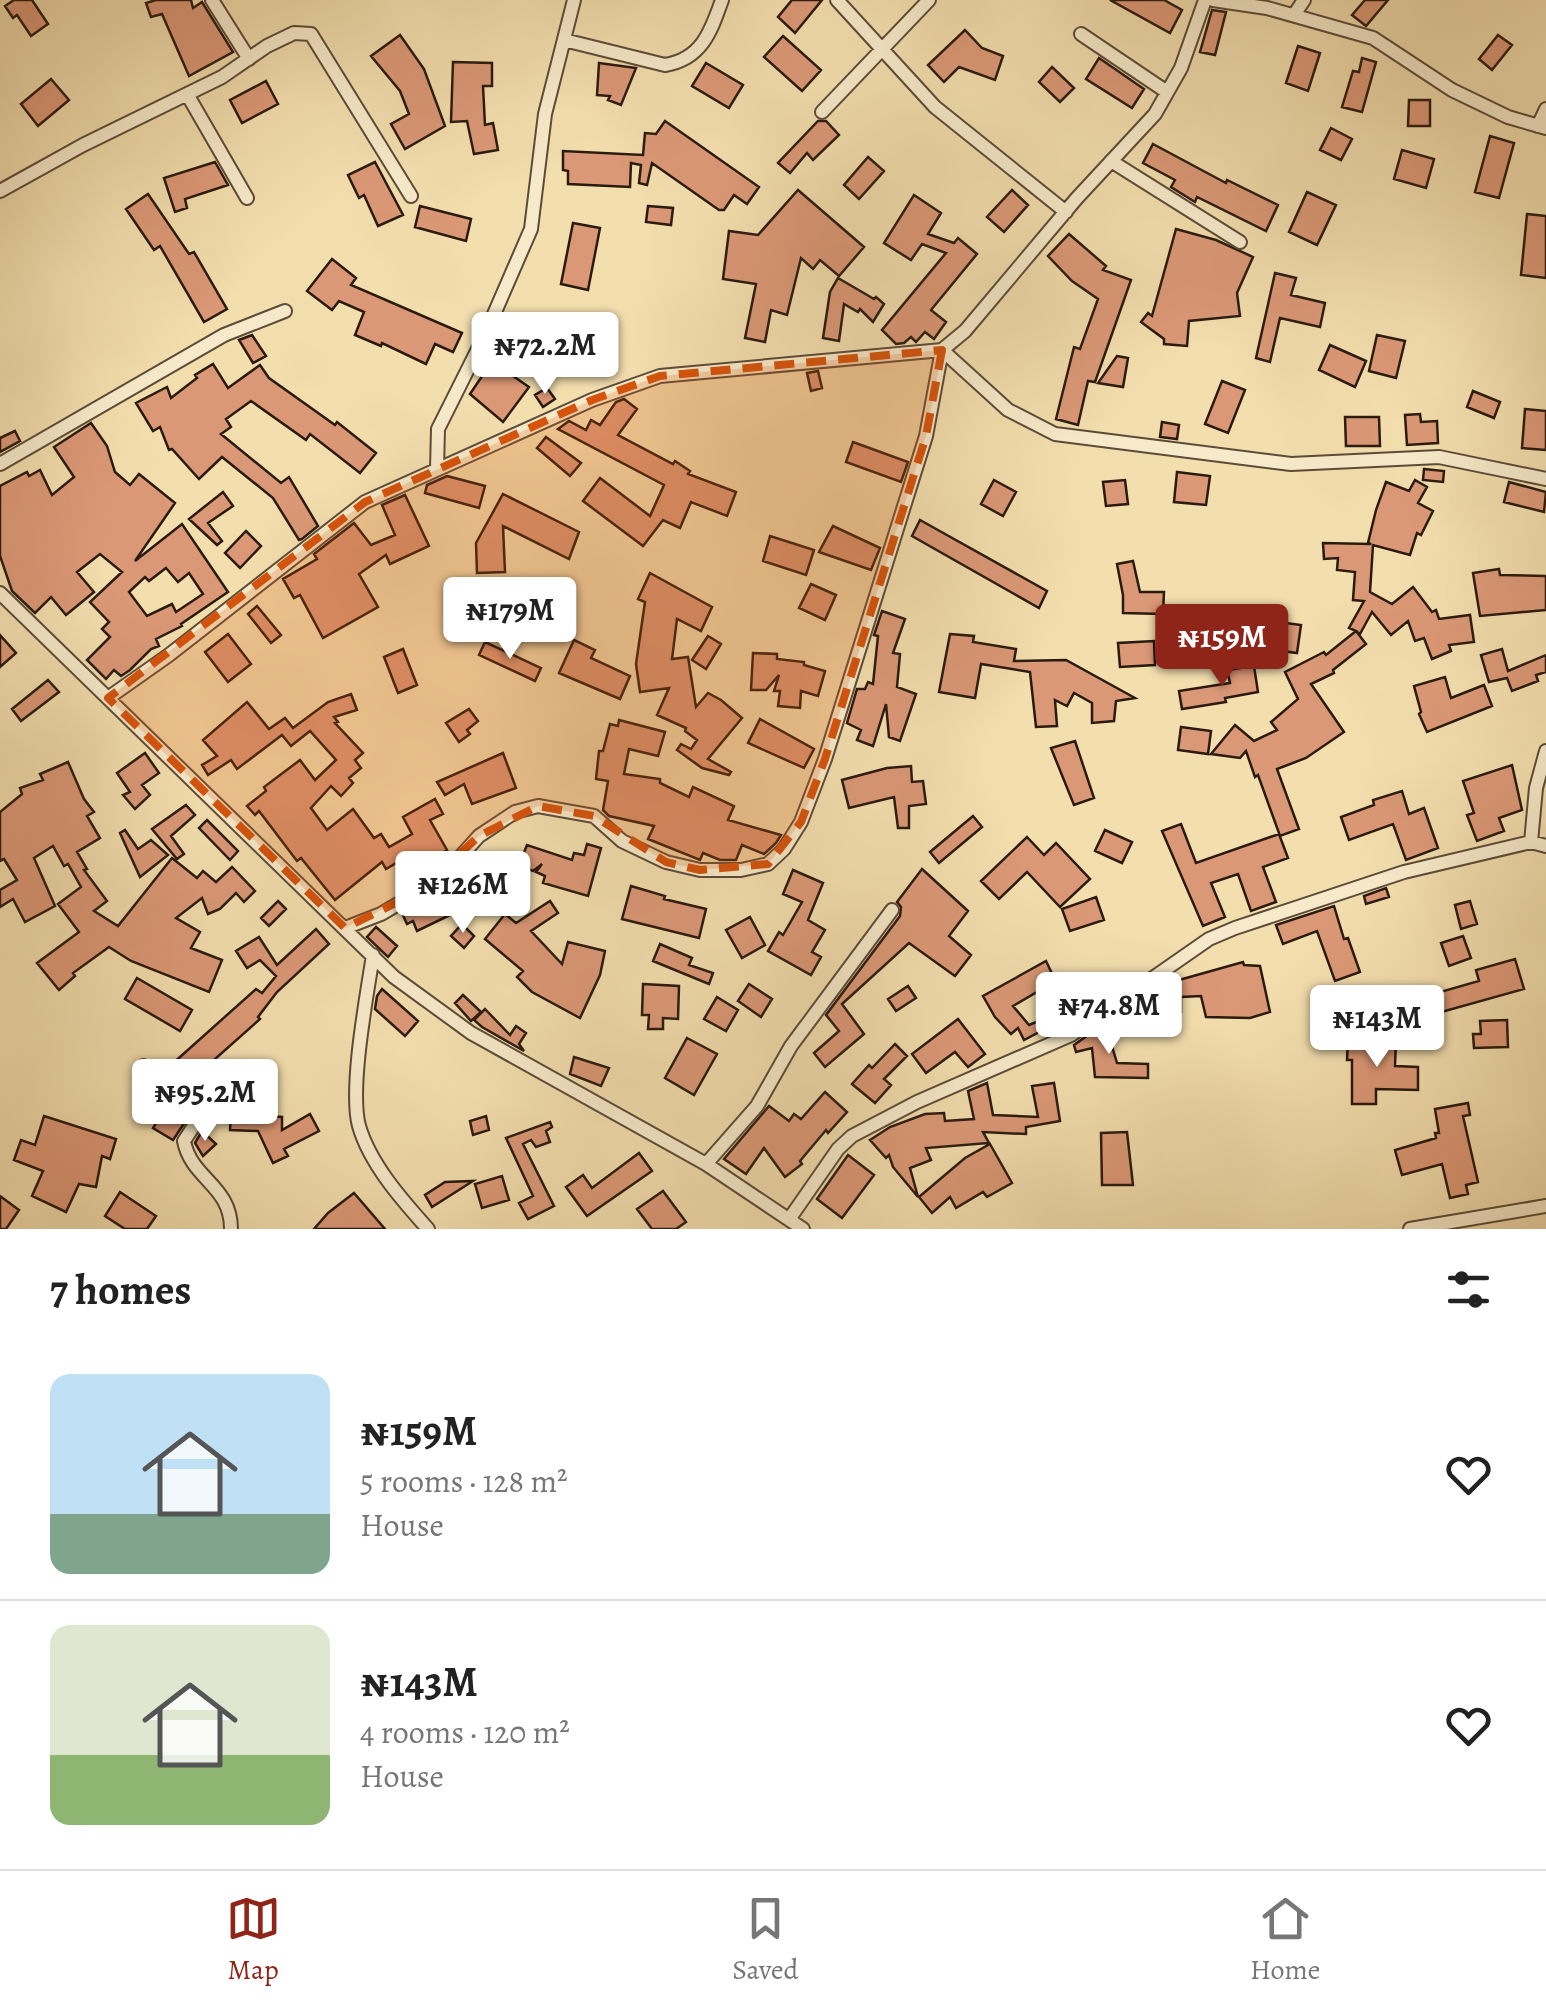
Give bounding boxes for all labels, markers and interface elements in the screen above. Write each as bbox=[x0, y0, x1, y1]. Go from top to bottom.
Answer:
pin: ₦72.2M bbox=[464, 312, 626, 397]
text: ₦72.2M bbox=[494, 322, 596, 366]
pin: ₦179M bbox=[440, 577, 580, 662]
text: ₦179M bbox=[465, 587, 555, 631]
pin: ₦159M bbox=[1152, 604, 1292, 689]
text: ₦159M bbox=[1177, 614, 1267, 658]
pin: ₦126M bbox=[393, 851, 533, 936]
text: ₦126M bbox=[417, 861, 509, 905]
pin: ₦74.8M bbox=[1028, 972, 1190, 1057]
text: ₦74.8M bbox=[1058, 982, 1160, 1026]
pin: ₦143M bbox=[1307, 985, 1447, 1070]
text: ₦143M bbox=[1332, 995, 1422, 1039]
pin: ₦95.2M bbox=[124, 1059, 286, 1144]
text: ₦95.2M bbox=[154, 1069, 256, 1113]
text: 7 homes bbox=[50, 1261, 191, 1318]
icon: filters bbox=[1441, 1262, 1496, 1317]
text: ₦159M bbox=[360, 1402, 477, 1459]
icon: home bbox=[130, 1414, 250, 1534]
icon: heart bbox=[1441, 1447, 1496, 1502]
text: 5 rooms · 128 m² bbox=[360, 1459, 568, 1503]
text: House bbox=[360, 1503, 444, 1547]
text: ₦143M bbox=[360, 1653, 478, 1710]
icon: home bbox=[130, 1665, 250, 1785]
icon: heart bbox=[1441, 1698, 1496, 1753]
text: 4 rooms · 120 m² bbox=[360, 1710, 570, 1754]
text: House bbox=[360, 1754, 444, 1798]
tab: Map bbox=[226, 1891, 281, 1989]
tab: Saved bbox=[732, 1891, 799, 1989]
tab: Home bbox=[1250, 1891, 1320, 1989]

